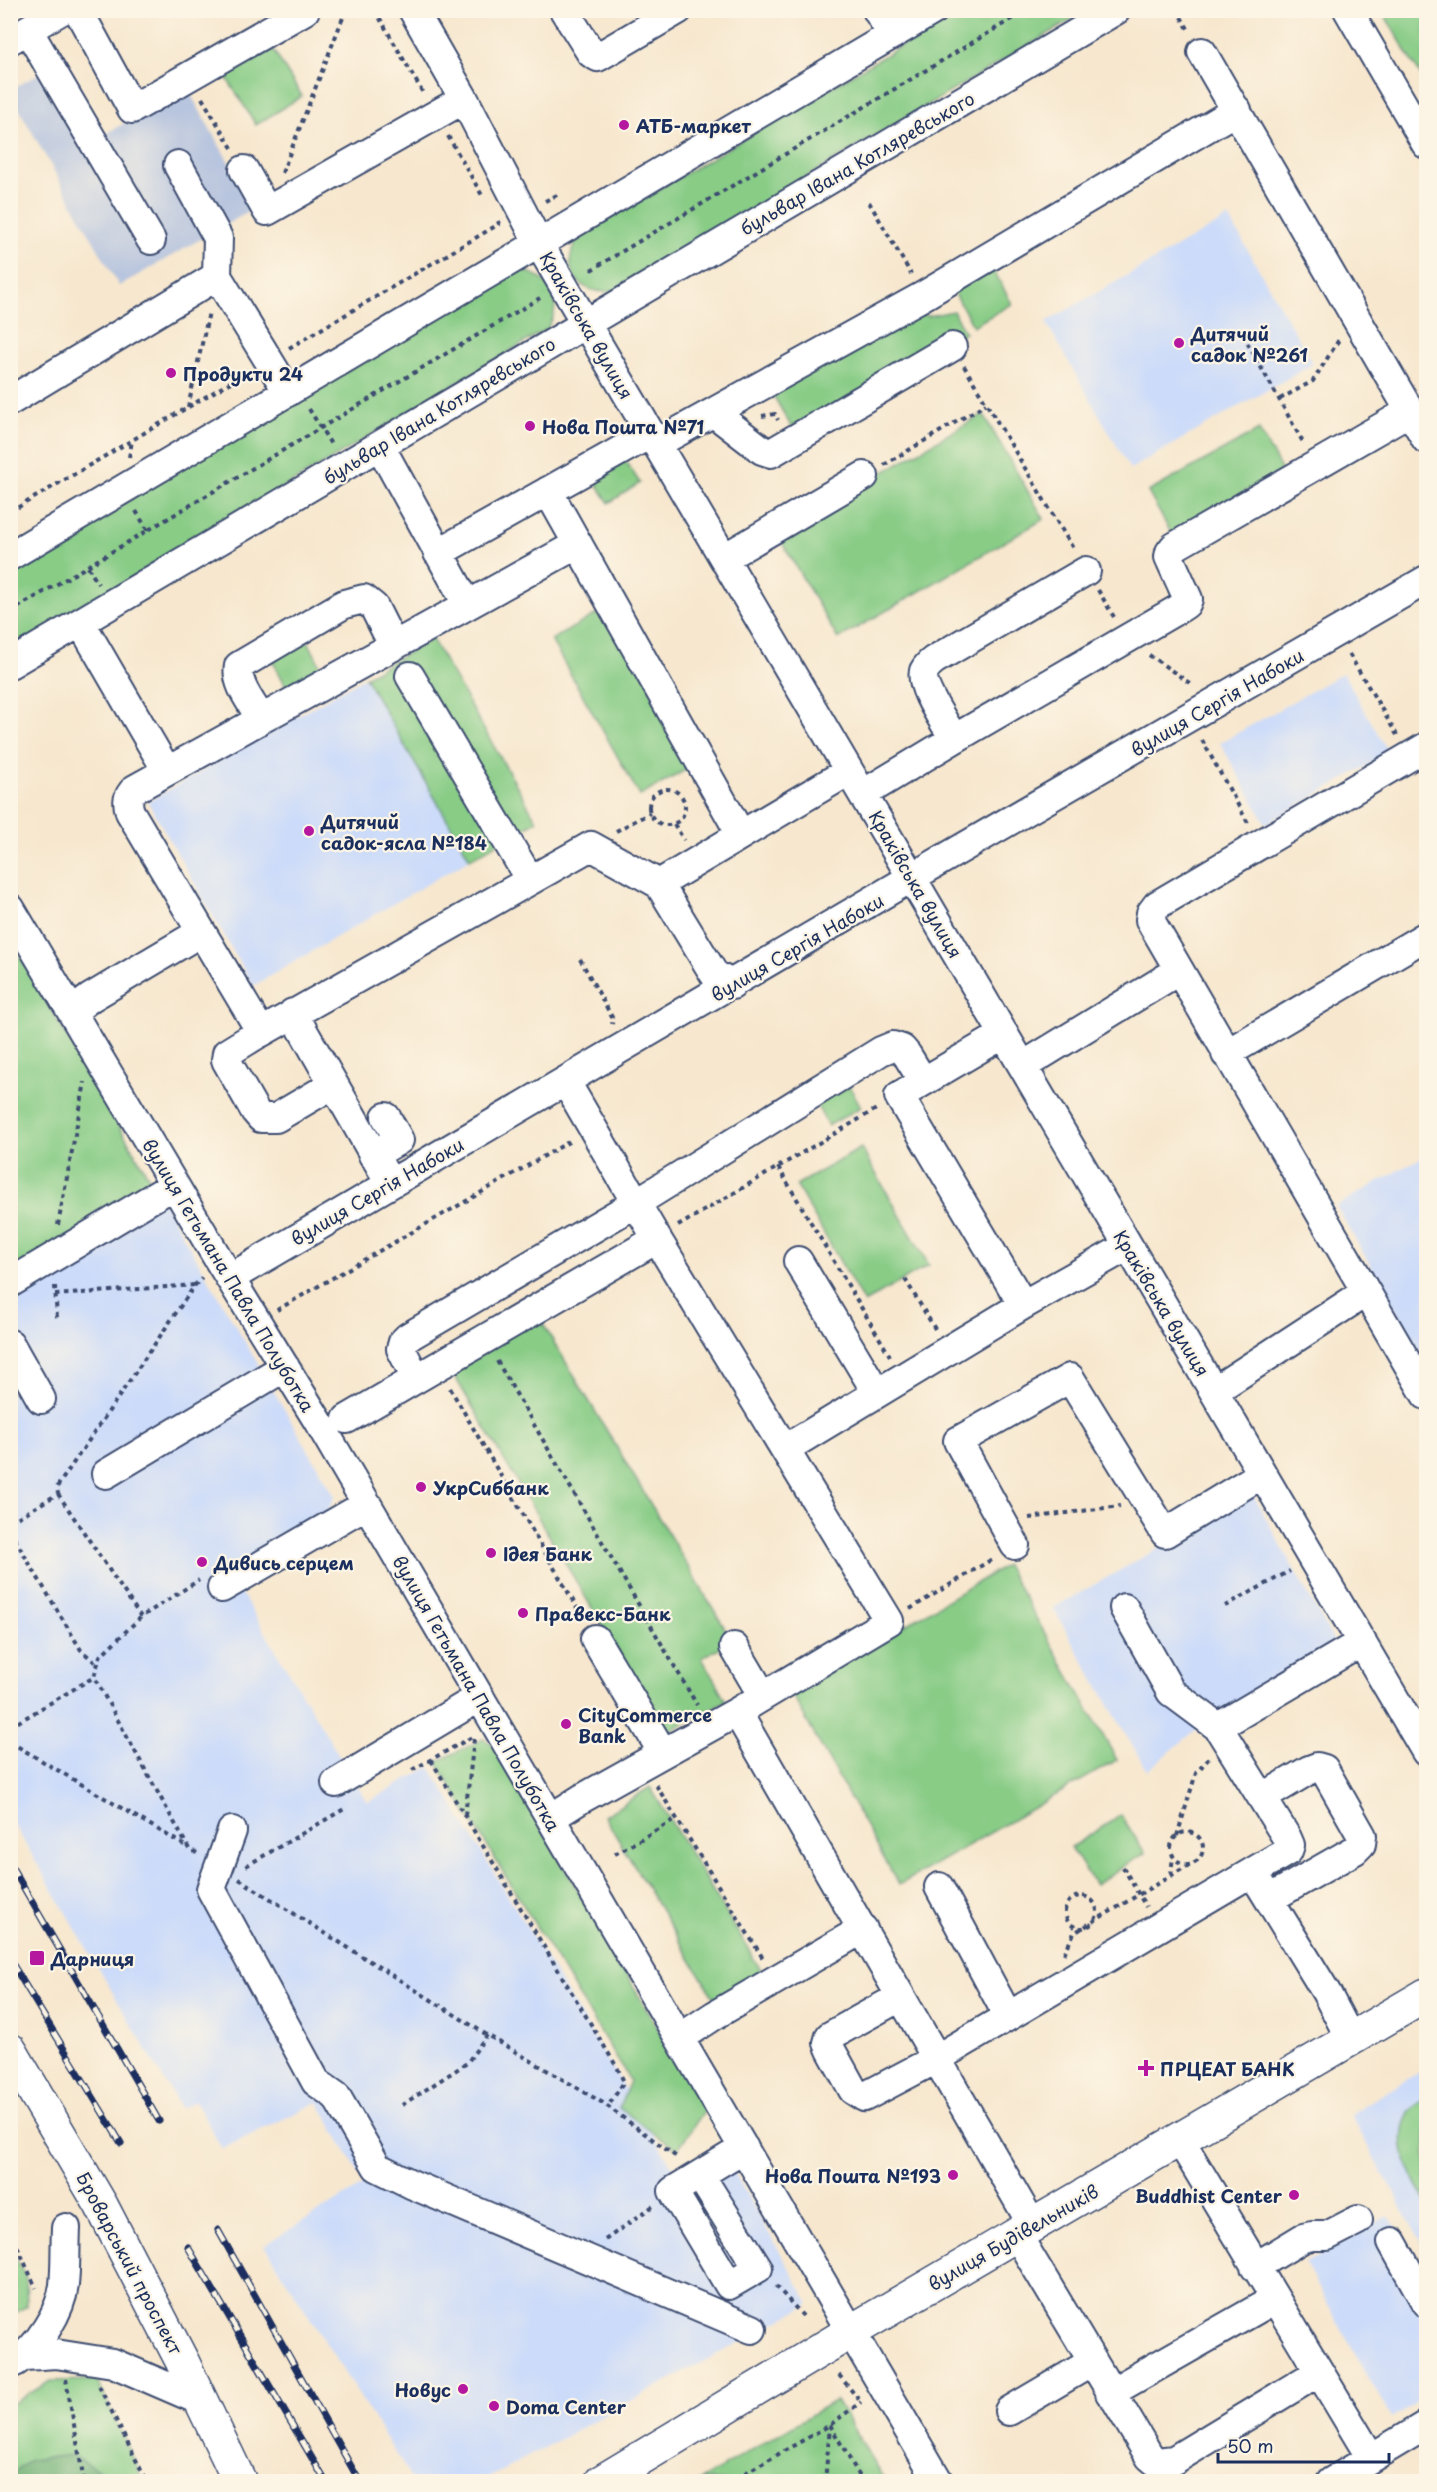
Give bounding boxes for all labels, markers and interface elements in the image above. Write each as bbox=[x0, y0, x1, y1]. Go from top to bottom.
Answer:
street label: бульвар Івана Котляревського bbox=[735, 85, 979, 241]
place label: АТБ-маркет bbox=[636, 112, 752, 139]
marker: АТБ-маркет bbox=[617, 118, 631, 132]
street label: Краківська вулиця bbox=[534, 246, 640, 404]
place label: Дитячий садок №261 bbox=[1190, 320, 1308, 368]
street label: бульвар Івана Котляревського bbox=[318, 330, 560, 490]
marker: Дитячий садок №261 bbox=[1172, 336, 1186, 350]
place label: Продукти 24 bbox=[183, 360, 303, 387]
marker: Продукти 24 bbox=[164, 366, 178, 380]
place label: Нова Пошта №71 bbox=[542, 413, 705, 440]
marker: Нова Пошта №71 bbox=[523, 419, 537, 433]
street label: вулиця Сергія Набоки bbox=[1126, 641, 1308, 763]
street label: Краківська вулиця bbox=[863, 805, 969, 963]
place label: Дитячий садок-ясла №184 bbox=[320, 808, 487, 856]
marker: Дитячий садок-ясла №184 bbox=[302, 824, 316, 838]
street label: вулиця Сергія Набоки bbox=[706, 886, 888, 1008]
street label: вулиця Сергія Набоки bbox=[286, 1130, 468, 1252]
street label: вулиця Гетьмана Павла Полуботка bbox=[136, 1133, 322, 1417]
street label: Краківська вулиця bbox=[1108, 1225, 1216, 1381]
place label: УкрСиббанк bbox=[432, 1474, 549, 1501]
marker: УкрСиббанк bbox=[414, 1480, 428, 1494]
place label: Ідея Банк bbox=[503, 1540, 593, 1567]
marker: Ідея Банк bbox=[484, 1546, 498, 1560]
place label: Дивись серцем bbox=[213, 1549, 354, 1576]
street label: вулиця Гетьмана Павла Полуботка bbox=[387, 1550, 568, 1837]
marker: Дивись серцем bbox=[195, 1555, 209, 1569]
place label: Правекс-Банк bbox=[535, 1600, 671, 1627]
marker: Правекс-Банк bbox=[516, 1606, 530, 1620]
place label: CityCommerce Bank bbox=[578, 1701, 712, 1749]
marker: CityCommerce Bank bbox=[559, 1717, 573, 1731]
place label: Дарниця bbox=[50, 1945, 134, 1972]
marker: Дарниця bbox=[28, 1949, 46, 1967]
place label: ПРЦЕАТ БАНК bbox=[1160, 2055, 1295, 2082]
marker: ПРЦЕАТ БАНК bbox=[1137, 2059, 1155, 2077]
place label: Нова Пошта №193 bbox=[765, 2162, 941, 2189]
street label: Броварський проспект bbox=[70, 2167, 190, 2359]
marker: Нова Пошта №193 bbox=[946, 2168, 960, 2182]
street label: вулиця Будівельників bbox=[923, 2177, 1103, 2297]
place label: Buddhist Center bbox=[1135, 2182, 1283, 2209]
marker: Buddhist Center bbox=[1287, 2188, 1301, 2202]
place label: Новус bbox=[395, 2376, 451, 2403]
marker: Новус bbox=[456, 2382, 470, 2396]
place label: Doma Center bbox=[506, 2393, 627, 2420]
marker: Doma Center bbox=[487, 2399, 501, 2413]
scale bar bbox=[1218, 2426, 1389, 2464]
text: 50 m bbox=[1227, 2432, 1274, 2459]

